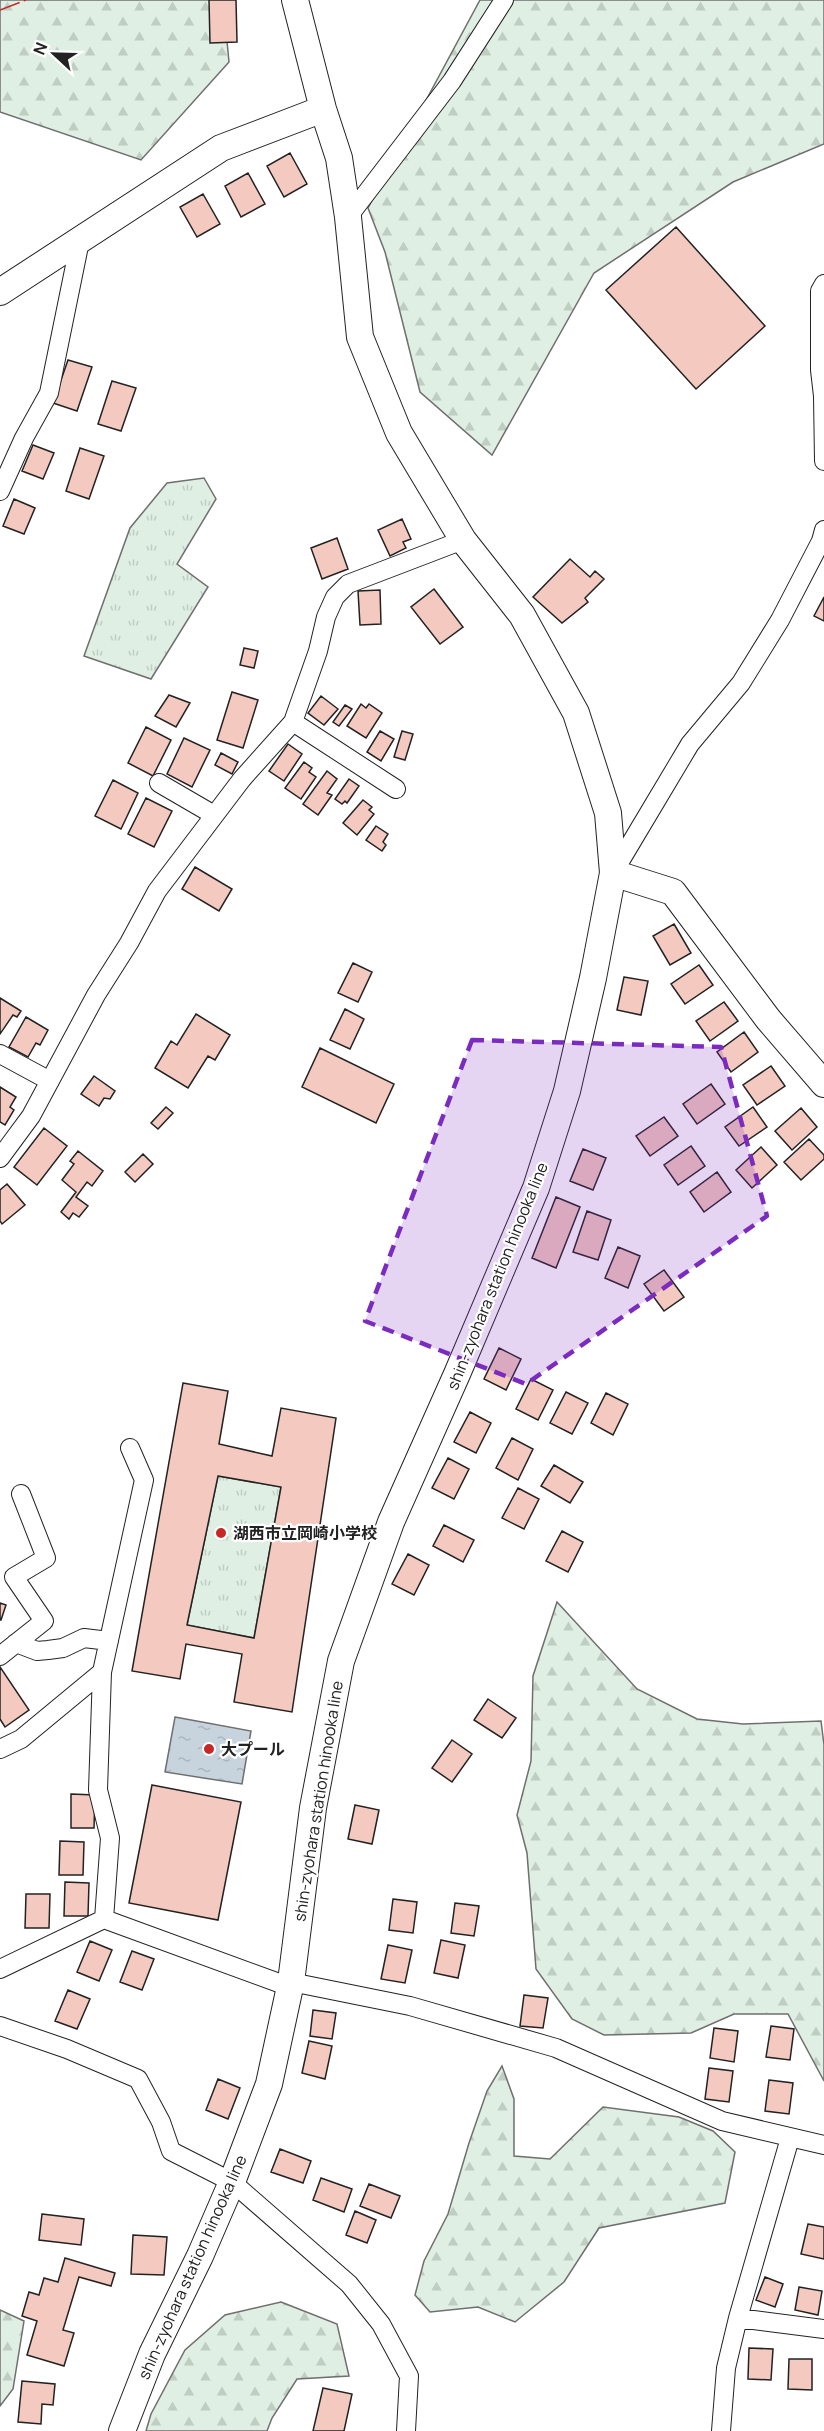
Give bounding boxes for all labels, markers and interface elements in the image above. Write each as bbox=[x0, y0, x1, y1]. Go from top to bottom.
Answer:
north arrow bbox=[24, 24, 84, 84]
text: N bbox=[28, 39, 52, 58]
street label: shin-zyohara station hinooka line bbox=[441, 1159, 553, 1393]
place label: 湖西市立岡崎小学校 bbox=[233, 1522, 377, 1544]
marker: 湖西市立岡崎小学校 bbox=[214, 1526, 228, 1540]
street label: shin-zyohara station hinooka line bbox=[288, 1679, 348, 1923]
place label: 大プール bbox=[221, 1738, 285, 1760]
marker: 大プール bbox=[202, 1742, 216, 1756]
street label: shin-zyohara station hinooka line bbox=[132, 2151, 252, 2383]

